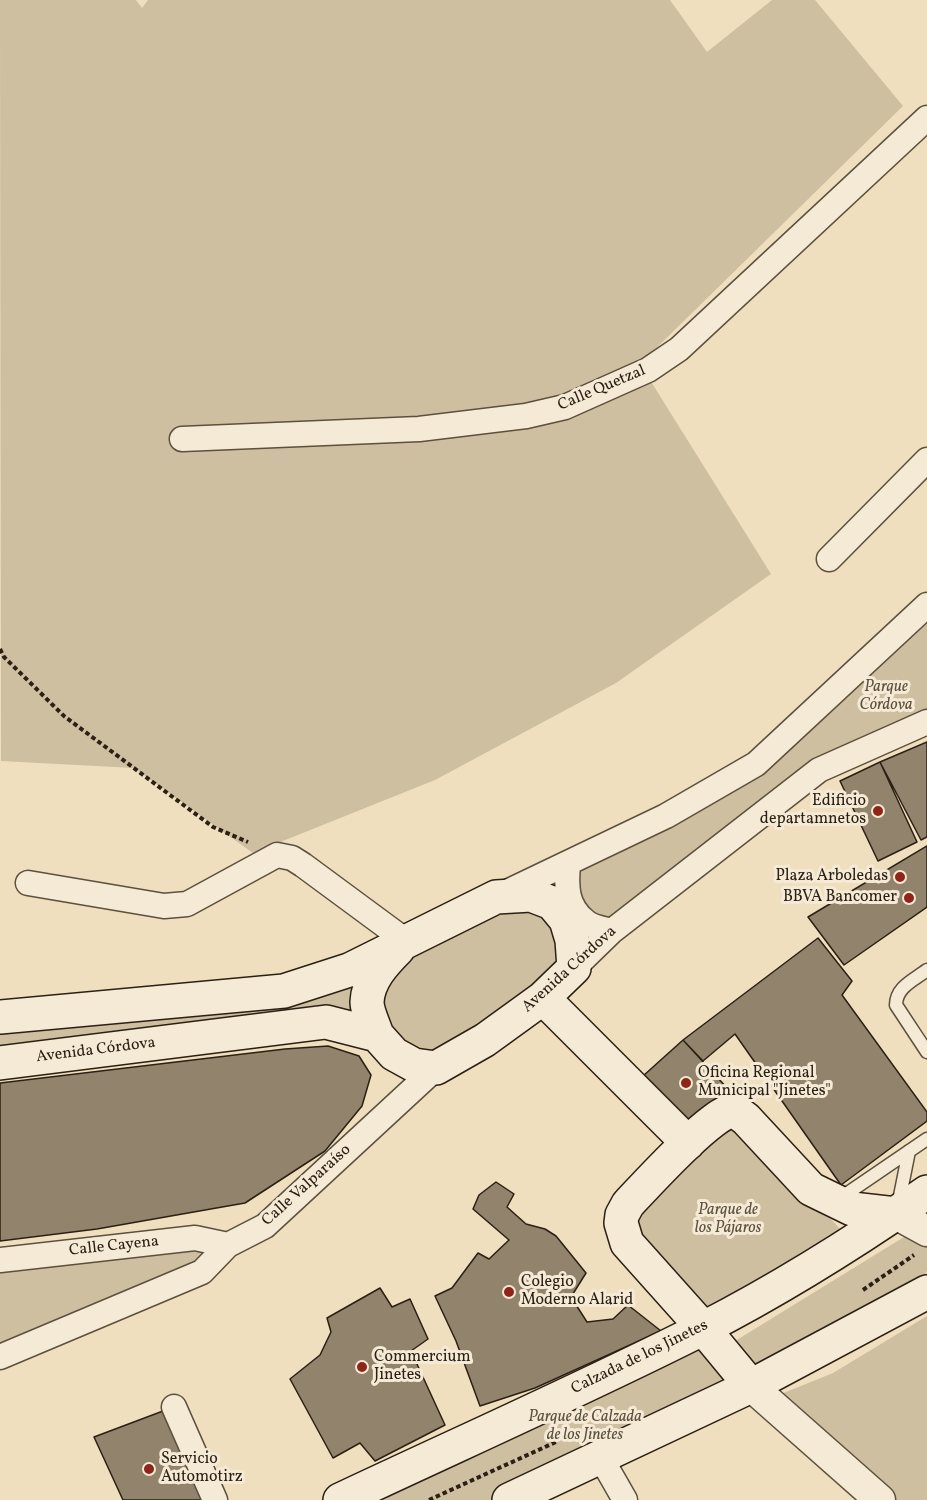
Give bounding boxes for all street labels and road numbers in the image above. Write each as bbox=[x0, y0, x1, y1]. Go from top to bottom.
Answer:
street label: Calle Quetzal bbox=[555, 362, 649, 416]
street label: Avenida Córdova bbox=[519, 923, 621, 1017]
street label: Avenida Córdova bbox=[35, 1034, 157, 1068]
street label: Calle Valparaíso bbox=[259, 1141, 355, 1231]
street label: Calle Cayena bbox=[68, 1233, 160, 1261]
street label: Calzada de los Jinetes bbox=[569, 1317, 711, 1399]

